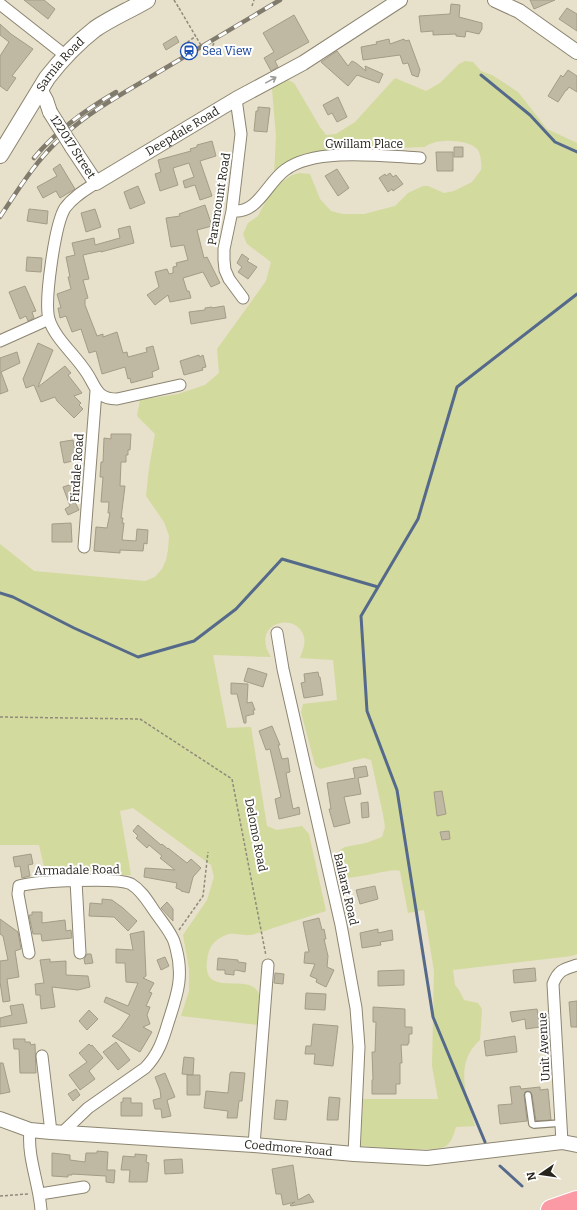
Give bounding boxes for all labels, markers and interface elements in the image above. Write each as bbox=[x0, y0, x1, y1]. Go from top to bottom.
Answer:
street label: Sarnia Road bbox=[33, 34, 87, 94]
station icon: Sea View bbox=[179, 41, 199, 61]
place label: Sea View bbox=[202, 44, 252, 58]
one-way arrow bbox=[264, 76, 276, 84]
street label: Deepdale Road bbox=[143, 104, 222, 159]
street label: 122017 Street bbox=[47, 113, 99, 182]
street label: Gwillam Place bbox=[325, 137, 403, 151]
street label: Paramount Road bbox=[205, 152, 233, 246]
street label: Firdale Road bbox=[68, 433, 86, 503]
street label: Delomo Road bbox=[242, 797, 270, 873]
street label: Ballarat Road bbox=[331, 851, 361, 927]
street label: Armadale Road bbox=[34, 862, 120, 878]
street label: Unit Avenue bbox=[535, 1012, 553, 1082]
street label: Coedmore Road bbox=[244, 1137, 333, 1159]
north arrow bbox=[521, 1154, 561, 1194]
text: N bbox=[524, 1170, 539, 1182]

